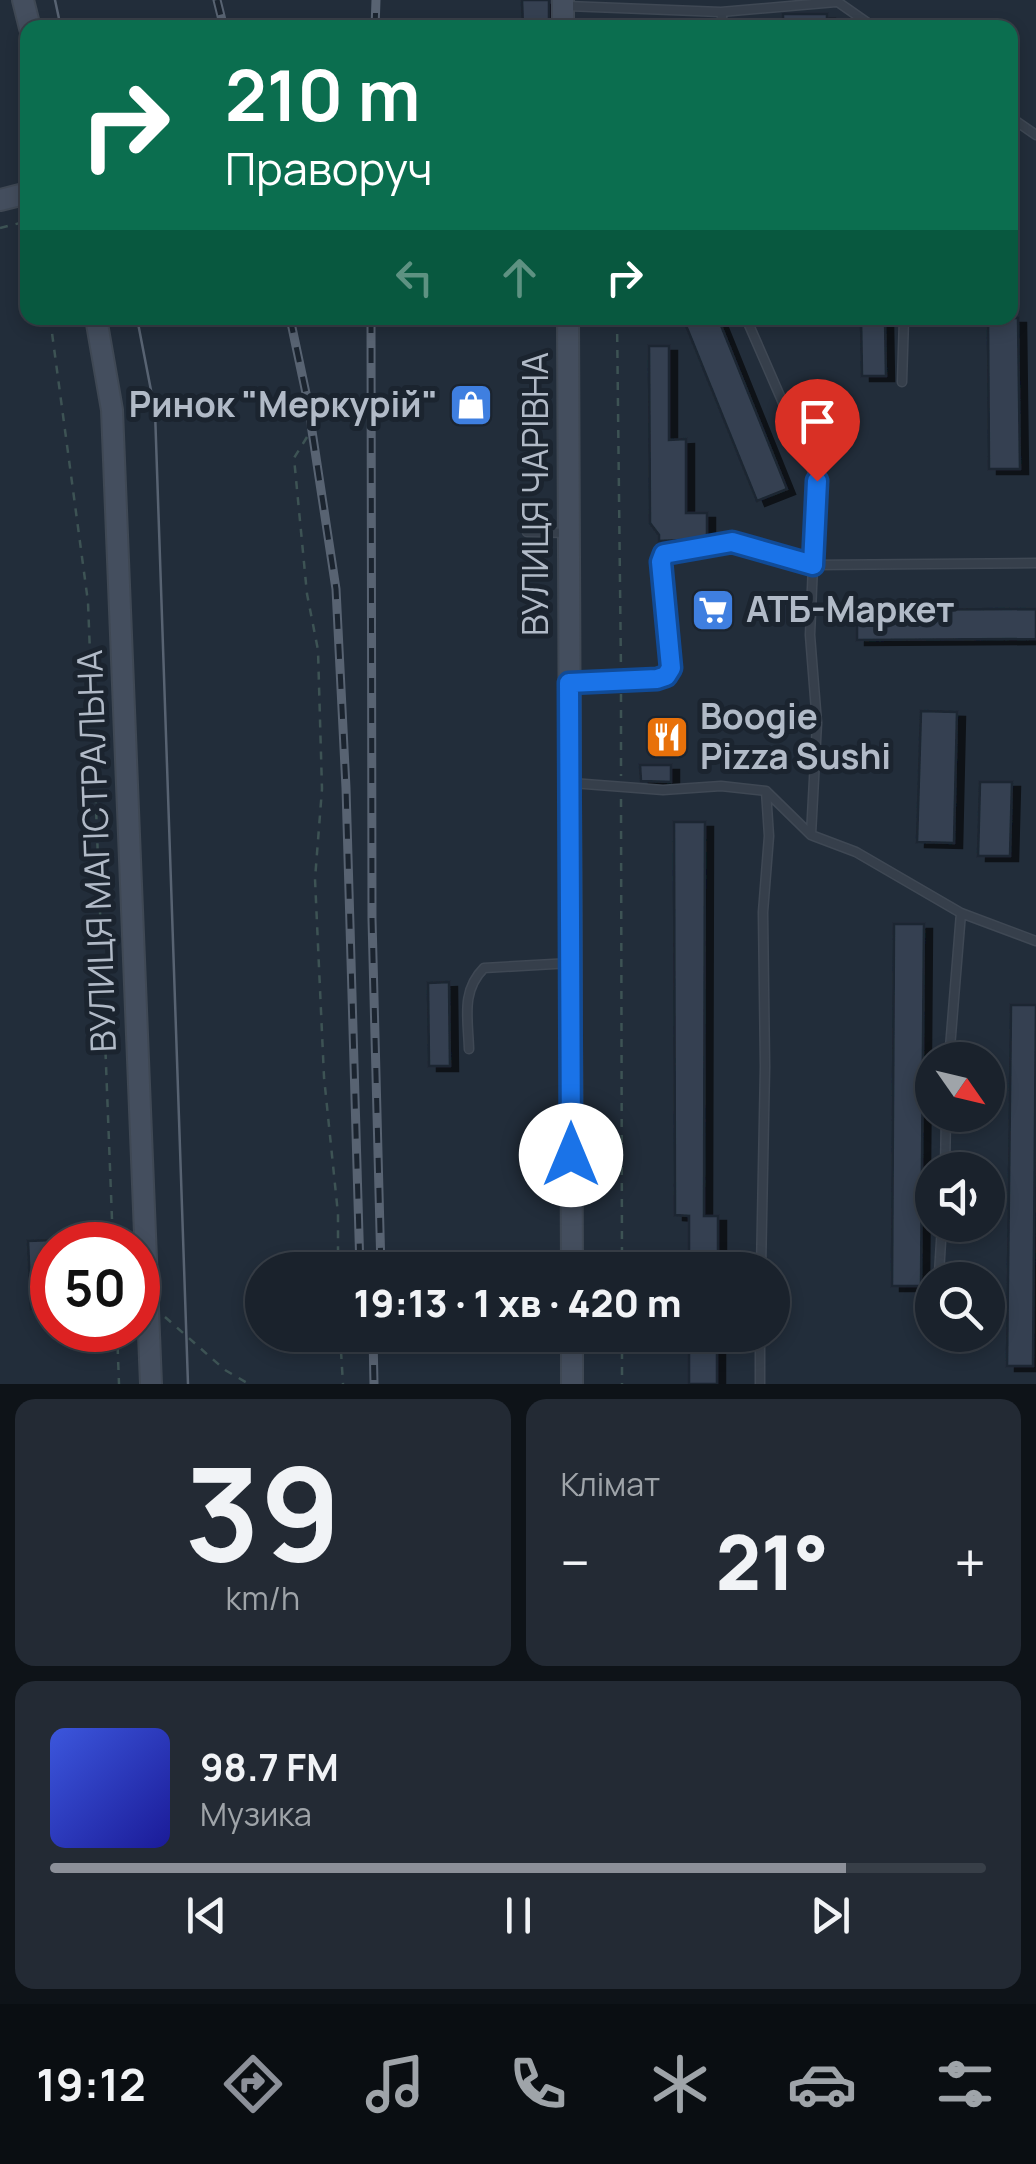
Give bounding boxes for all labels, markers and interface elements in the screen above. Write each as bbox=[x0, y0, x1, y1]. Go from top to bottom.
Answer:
text: 210 m bbox=[225, 46, 420, 142]
icon: right bbox=[60, 60, 190, 190]
text: Праворуч bbox=[225, 137, 432, 199]
icon: left bbox=[387, 250, 442, 305]
icon: ahead bbox=[492, 250, 547, 305]
icon: right bbox=[597, 250, 652, 305]
street label: ВУЛИЦЯ ЧАРІВНА bbox=[511, 352, 559, 636]
pin bbox=[775, 379, 860, 482]
place label: Ринок "Меркурій" bbox=[129, 380, 438, 428]
shop icon: Ринок "Меркурій" bbox=[448, 382, 494, 428]
icon: arrive bbox=[790, 394, 845, 449]
place label: АТБ-Маркет bbox=[746, 585, 955, 633]
supermarket icon: АТБ-Маркет bbox=[690, 587, 736, 633]
street label: ВУЛИЦЯ МАГІСТРАЛЬНА bbox=[65, 649, 127, 1053]
place label: Boogie Pizza Sushi bbox=[700, 692, 891, 780]
restaurant icon: Boogie Pizza Sushi bbox=[644, 714, 690, 760]
north arrow bbox=[915, 1042, 1005, 1132]
map controls bbox=[915, 1042, 1005, 1352]
position arrow bbox=[519, 1103, 623, 1207]
button: sound bbox=[915, 1152, 1005, 1242]
speed limit sign: 50 bbox=[30, 1222, 160, 1352]
button: search bbox=[915, 1262, 1005, 1352]
text: 19:13 · 1 хв · 420 m bbox=[354, 1276, 681, 1328]
text: 39 bbox=[185, 1422, 341, 1600]
text: Клімат bbox=[561, 1462, 660, 1506]
text: 21° bbox=[716, 1510, 829, 1613]
text: − bbox=[561, 1524, 590, 1600]
text: + bbox=[954, 1524, 986, 1600]
text: km/h bbox=[226, 1576, 300, 1620]
text: 98.7 FM bbox=[200, 1740, 339, 1792]
text: Музика bbox=[200, 1792, 312, 1836]
icon: previous bbox=[179, 1888, 234, 1943]
icon: pause bbox=[491, 1888, 546, 1943]
icon: next bbox=[803, 1888, 858, 1943]
icon: directions bbox=[218, 2049, 288, 2119]
icon: music bbox=[360, 2049, 430, 2119]
icon: phone bbox=[503, 2049, 573, 2119]
icon: climate bbox=[645, 2049, 715, 2119]
icon: car bbox=[787, 2049, 857, 2119]
icon: filters bbox=[930, 2049, 1000, 2119]
text: 19:12 bbox=[36, 2053, 146, 2115]

